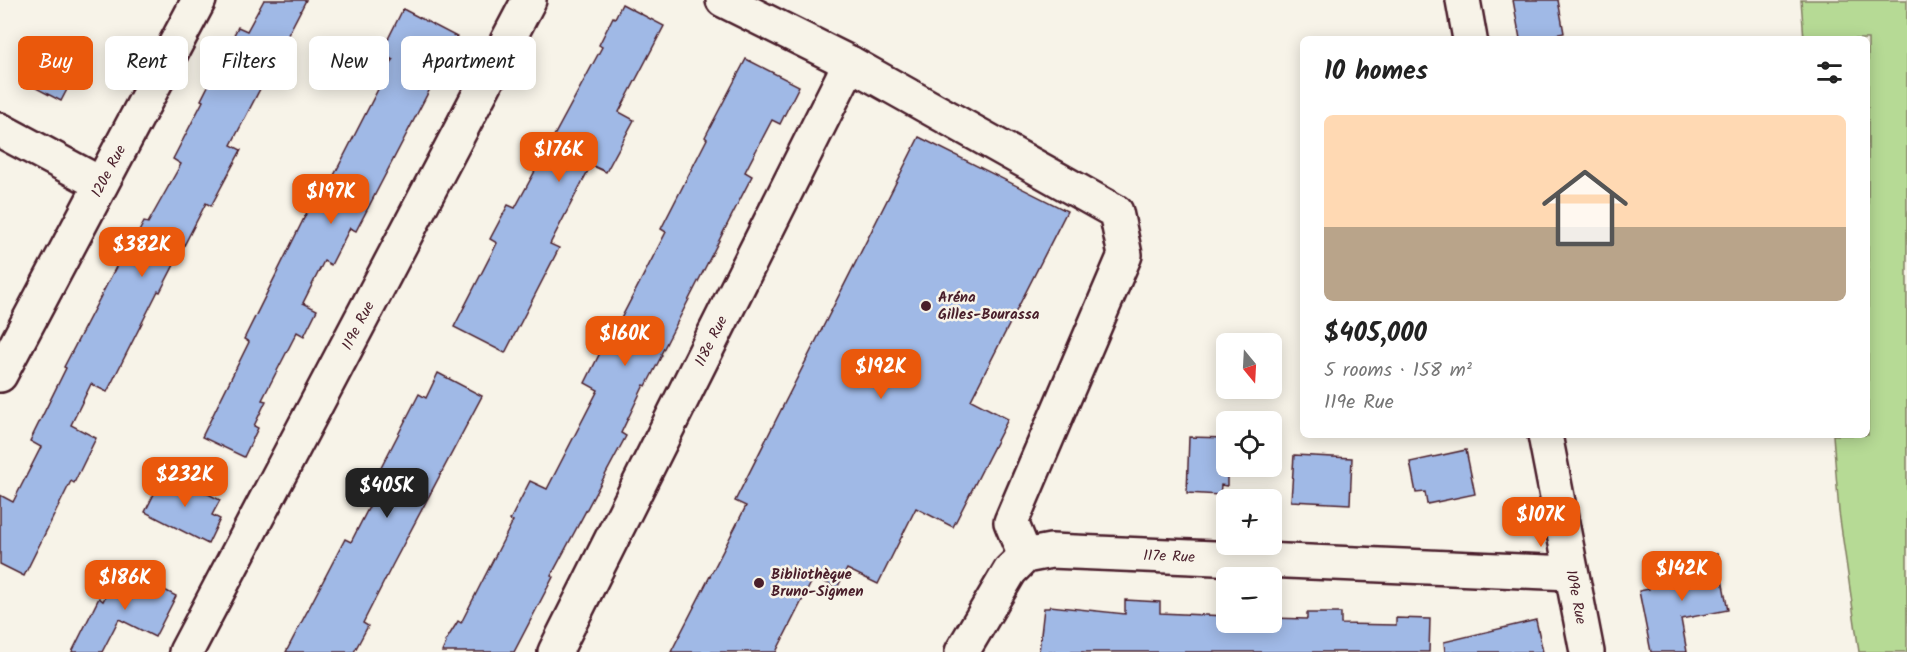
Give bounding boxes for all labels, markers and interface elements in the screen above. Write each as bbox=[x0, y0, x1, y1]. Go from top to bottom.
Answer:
chip: Buy bbox=[18, 36, 93, 90]
chip: Rent bbox=[105, 36, 188, 90]
chip: Filters bbox=[200, 36, 297, 90]
chip: New bbox=[309, 36, 389, 90]
chip: Apartment bbox=[401, 36, 536, 90]
text: 10 homes bbox=[1324, 51, 1428, 93]
icon: filters bbox=[1813, 56, 1846, 89]
pin: $176K bbox=[517, 132, 601, 183]
text: $176K bbox=[534, 135, 584, 167]
street label: 120e Rue bbox=[85, 141, 133, 202]
icon: home bbox=[1531, 154, 1639, 262]
pin: $197K bbox=[289, 174, 373, 225]
text: $197K bbox=[306, 177, 356, 209]
pin: $382K bbox=[100, 227, 184, 278]
text: $382K bbox=[113, 230, 171, 262]
place label: Aréna Gilles-Bourassa bbox=[938, 286, 1040, 327]
street label: 119e Rue bbox=[336, 297, 382, 355]
marker: Aréna Gilles-Bourassa bbox=[919, 299, 933, 313]
street label: 118e Rue bbox=[689, 312, 735, 371]
text: $405,000 bbox=[1324, 313, 1427, 355]
pin: $160K bbox=[583, 316, 667, 367]
text: $160K bbox=[599, 319, 651, 351]
north arrow bbox=[1216, 333, 1282, 399]
map controls bbox=[1216, 333, 1282, 633]
pin: $192K bbox=[839, 349, 923, 400]
text: $192K bbox=[855, 352, 907, 384]
text: 5 rooms · 158 m² bbox=[1324, 355, 1472, 387]
text: 119e Rue bbox=[1324, 387, 1394, 419]
button: locate bbox=[1216, 411, 1282, 477]
pin: $232K bbox=[143, 457, 227, 508]
text: $232K bbox=[156, 460, 214, 492]
pin: $405K bbox=[345, 468, 429, 519]
text: $405K bbox=[359, 471, 415, 503]
button: + bbox=[1216, 489, 1282, 555]
pin: $107K bbox=[1499, 497, 1583, 548]
text: $107K bbox=[1516, 500, 1566, 532]
street label: 117e Rue bbox=[1143, 544, 1196, 570]
pin: $142K bbox=[1640, 551, 1724, 602]
text: $142K bbox=[1656, 554, 1708, 586]
pin: $186K bbox=[83, 560, 167, 611]
text: $186K bbox=[99, 563, 151, 595]
place label: Bibliothèque Bruno-Sigmen bbox=[771, 563, 864, 604]
button: − bbox=[1216, 567, 1282, 633]
street label: 109e Rue bbox=[1558, 568, 1592, 627]
marker: Bibliothèque Bruno-Sigmen bbox=[752, 576, 766, 590]

